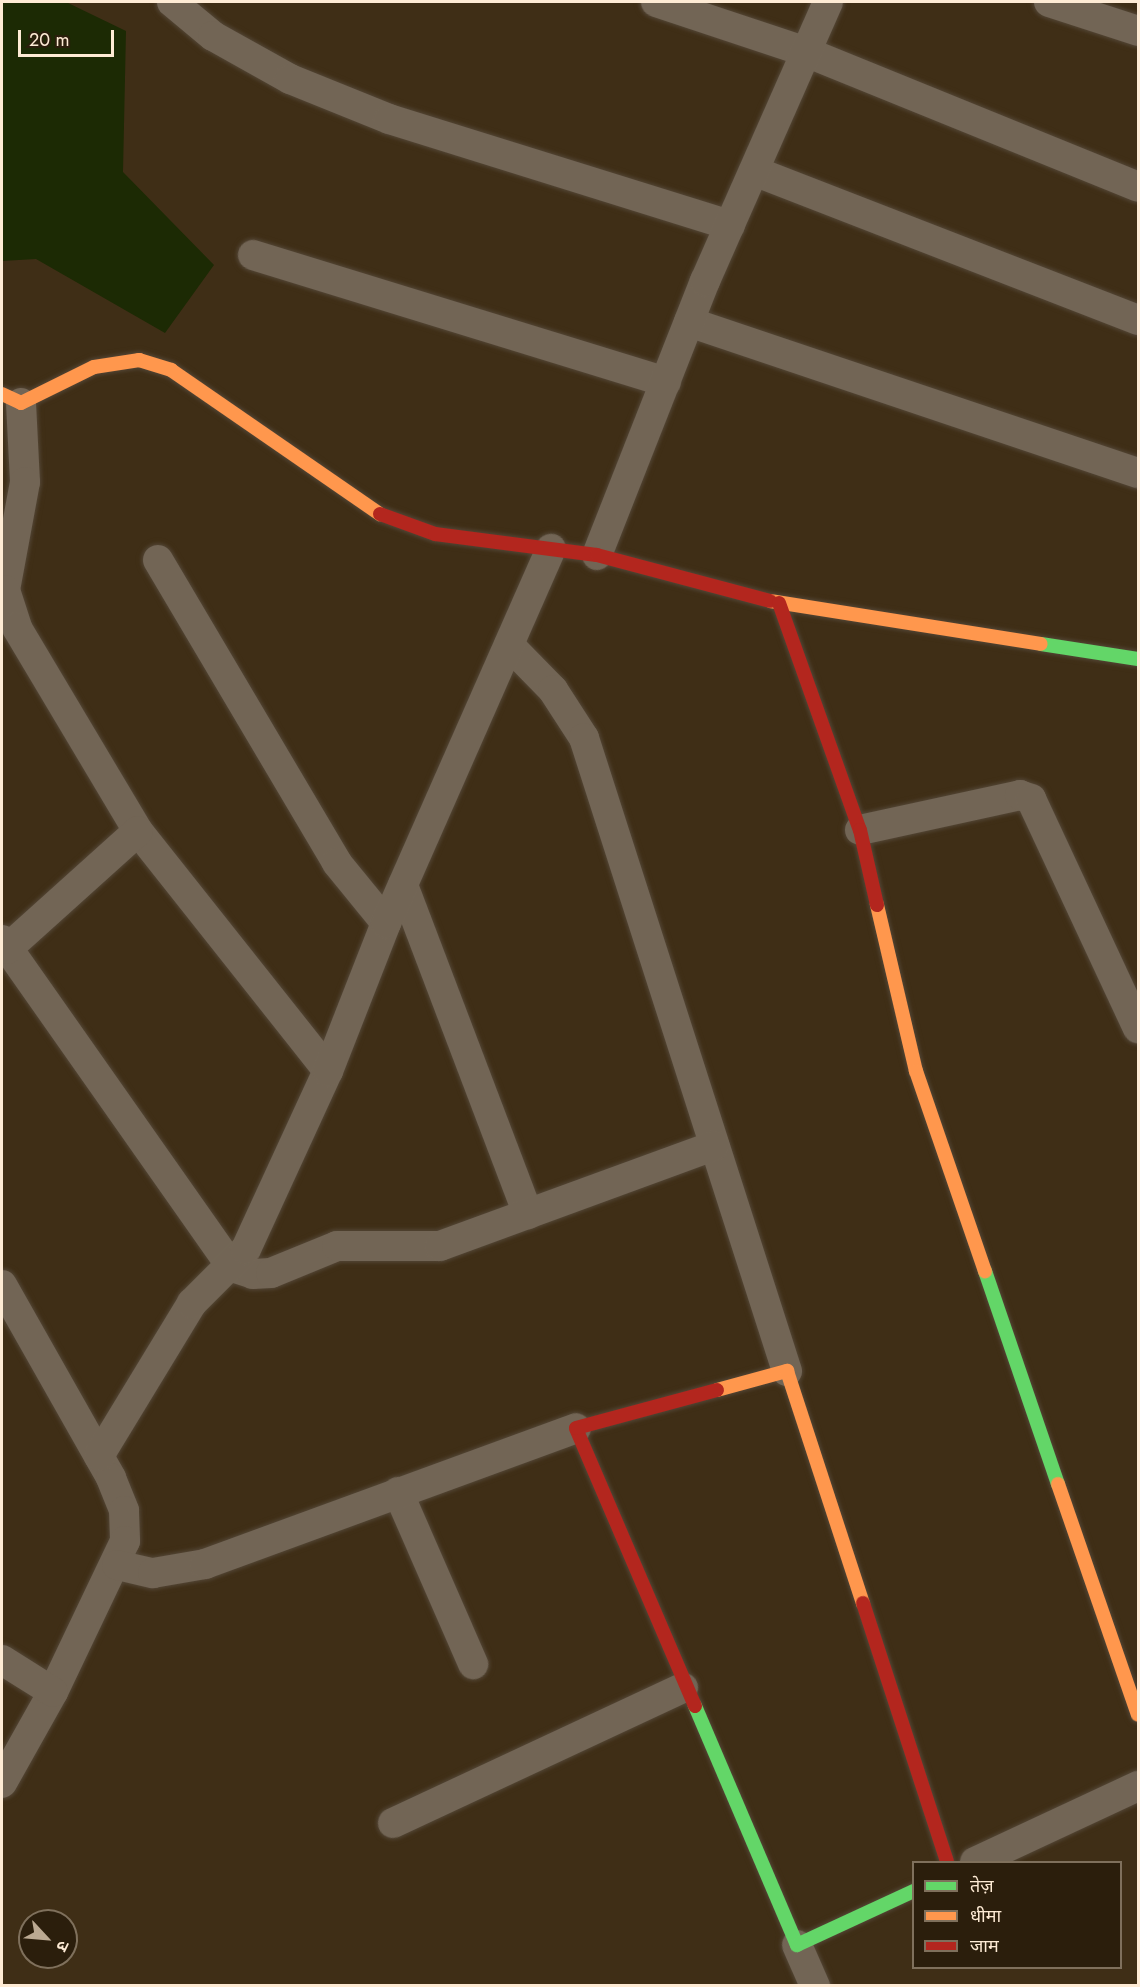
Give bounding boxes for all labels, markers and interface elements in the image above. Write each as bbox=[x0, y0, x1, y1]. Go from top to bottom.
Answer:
scale bar bbox=[21, 18, 117, 56]
text: 20 m bbox=[29, 27, 69, 53]
legend bbox=[912, 1861, 1122, 1969]
text: तेज़ bbox=[970, 1873, 994, 1899]
text: धीमा bbox=[970, 1903, 1001, 1929]
north arrow bbox=[18, 1909, 78, 1969]
text: जाम bbox=[970, 1933, 999, 1959]
text: उ bbox=[50, 1937, 75, 1955]

